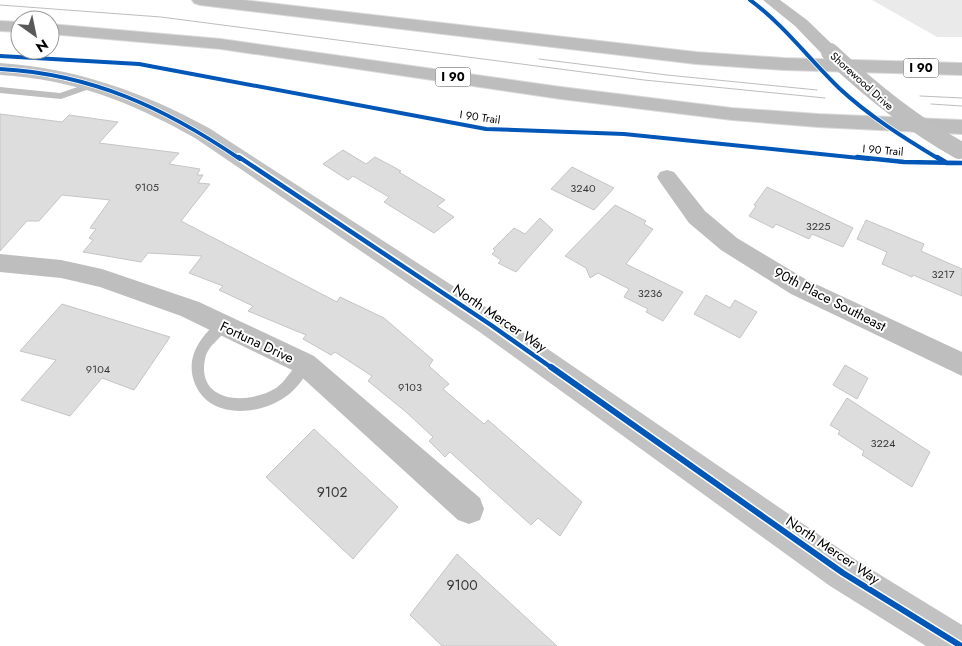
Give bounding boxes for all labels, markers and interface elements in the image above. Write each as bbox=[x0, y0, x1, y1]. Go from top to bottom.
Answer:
north arrow bbox=[10, 10, 60, 60]
text: N bbox=[32, 34, 52, 57]
street label: Shorewood Drive bbox=[827, 48, 897, 114]
road number: I 90 bbox=[904, 58, 938, 78]
road number: I 90 bbox=[436, 68, 470, 86]
street label: I 90 Trail bbox=[459, 106, 501, 128]
street label: I 90 Trail bbox=[862, 140, 904, 160]
house number: 9105 bbox=[135, 179, 159, 195]
house number: 3240 bbox=[570, 180, 596, 196]
house number: 3225 bbox=[806, 218, 830, 234]
street label: 90th Place Southeast bbox=[770, 262, 890, 336]
house number: 3217 bbox=[932, 266, 955, 282]
street label: North Mercer Way bbox=[449, 279, 552, 357]
house number: 3236 bbox=[638, 285, 662, 301]
street label: Fortuna Drive bbox=[217, 316, 297, 368]
house number: 9104 bbox=[86, 361, 111, 377]
house number: 9103 bbox=[398, 379, 422, 395]
house number: 3224 bbox=[871, 435, 896, 451]
house number: 9102 bbox=[317, 482, 347, 502]
street label: North Mercer Way bbox=[782, 511, 885, 589]
house number: 9100 bbox=[446, 575, 478, 595]

